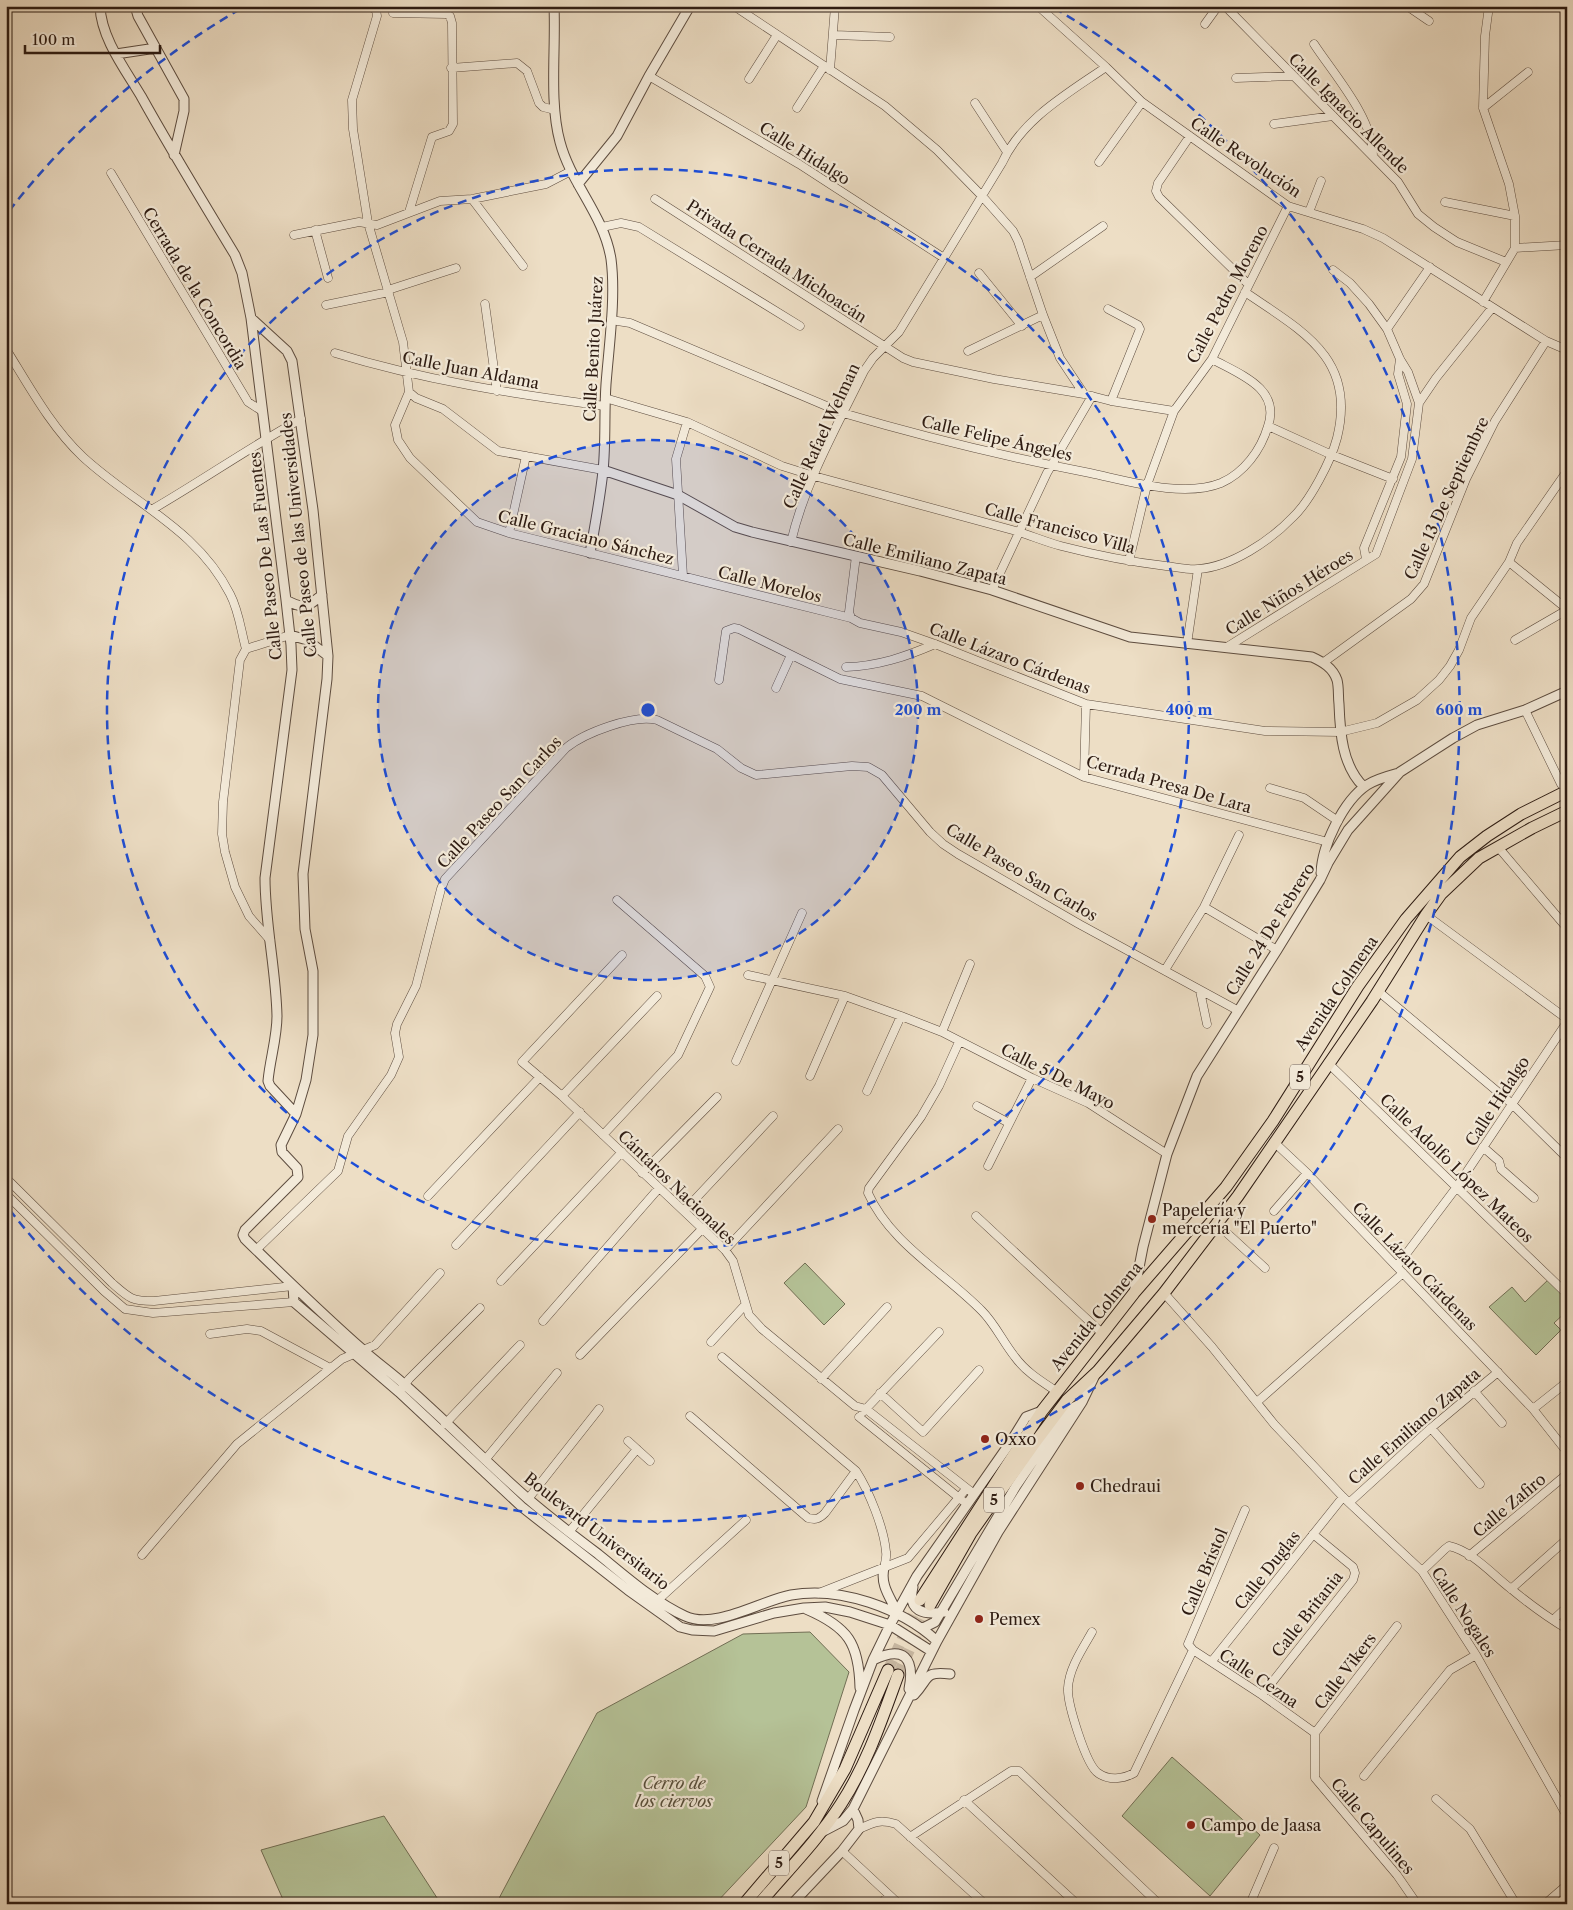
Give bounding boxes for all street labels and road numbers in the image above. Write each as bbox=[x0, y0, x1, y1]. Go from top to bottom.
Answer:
street label: Calle Ignacio Allende bbox=[1285, 49, 1413, 177]
street label: Calle Revolución bbox=[1187, 112, 1305, 202]
street label: Calle Hidalgo bbox=[756, 117, 854, 189]
street label: Privada Cerrada Michoacán bbox=[683, 195, 871, 327]
street label: Cerrada de la Concordia bbox=[139, 203, 252, 373]
street label: Calle Pedro Moreno bbox=[1182, 221, 1272, 367]
street label: Calle Benito Juárez bbox=[579, 276, 607, 422]
street label: Calle Juan Aldama bbox=[401, 347, 542, 393]
street label: Calle Rafael Welman bbox=[778, 360, 864, 512]
street label: Calle Felipe Ángeles bbox=[920, 411, 1074, 465]
street label: Calle Paseo de las Universidades bbox=[275, 412, 321, 658]
street label: Calle 13 De Septiembre bbox=[1399, 413, 1493, 583]
street label: Calle Paseo De Las Fuentes bbox=[244, 451, 286, 661]
street label: Calle Francisco Villa bbox=[982, 498, 1138, 558]
street label: Calle Graciano Sánchez bbox=[496, 505, 676, 569]
street label: Calle Emiliano Zapata bbox=[841, 529, 1010, 589]
street label: Calle Niños Héroes bbox=[1221, 545, 1357, 639]
street label: Calle Morelos bbox=[716, 561, 824, 607]
street label: Calle Lázaro Cárdenas bbox=[927, 618, 1094, 698]
street label: Calle Paseo San Carlos bbox=[433, 732, 566, 872]
street label: Cerrada Presa De Lara bbox=[1084, 751, 1255, 817]
street label: Calle Paseo San Carlos bbox=[942, 819, 1102, 925]
street label: Calle 24 De Febrero bbox=[1221, 859, 1319, 999]
street label: Avenida Colmena bbox=[1290, 931, 1382, 1055]
street label: Calle 5 De Mayo bbox=[998, 1039, 1118, 1113]
street label: Calle Hidalgo bbox=[1461, 1052, 1534, 1150]
road number: 5 bbox=[1290, 1064, 1310, 1090]
street label: Calle Adolfo López Mateos bbox=[1376, 1089, 1538, 1247]
street label: Cántaros Nacionales bbox=[614, 1126, 740, 1248]
street label: Calle Lázaro Cárdenas bbox=[1348, 1197, 1482, 1335]
street label: Avenida Colmena bbox=[1045, 1257, 1146, 1375]
street label: Calle Emiliano Zapata bbox=[1344, 1363, 1484, 1489]
street label: Boulevard Universitario bbox=[520, 1468, 674, 1594]
street label: Calle Zafiro bbox=[1468, 1469, 1550, 1541]
road number: 5 bbox=[984, 1488, 1004, 1512]
street label: Calle Brístol bbox=[1177, 1525, 1232, 1619]
street label: Calle Duglas bbox=[1230, 1526, 1304, 1614]
street label: Calle Nogales bbox=[1427, 1563, 1501, 1661]
street label: Calle Britania bbox=[1267, 1567, 1347, 1661]
street label: Calle Vikers bbox=[1310, 1629, 1380, 1713]
street label: Calle Cezna bbox=[1215, 1644, 1303, 1712]
street label: Calle Capulines bbox=[1327, 1774, 1419, 1878]
road number: 5 bbox=[769, 1850, 789, 1876]

